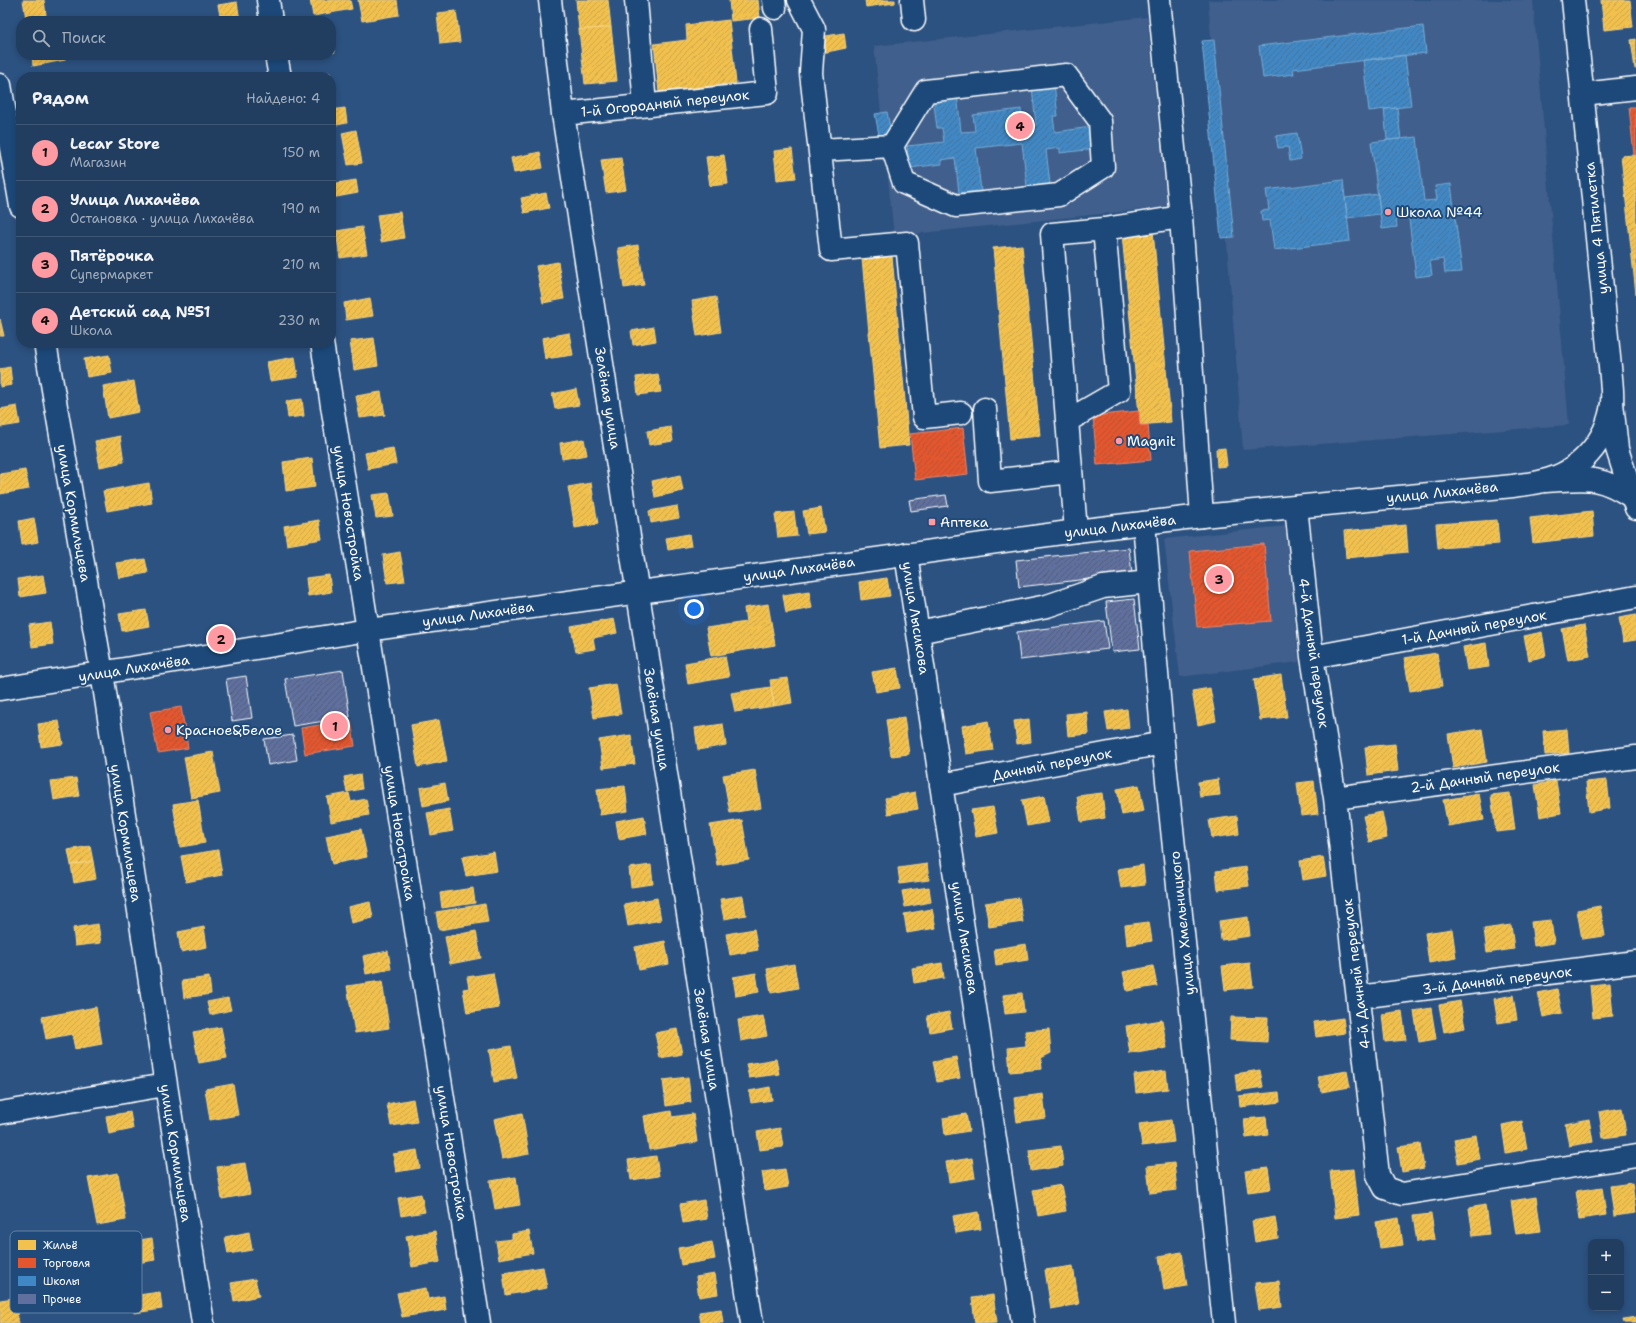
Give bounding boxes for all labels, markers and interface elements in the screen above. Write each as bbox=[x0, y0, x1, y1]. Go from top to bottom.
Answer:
search box bbox=[16, 16, 336, 60]
icon: search bbox=[30, 27, 52, 49]
text: Поиск bbox=[62, 28, 106, 48]
street label: 1-й Огородный переулок bbox=[580, 85, 751, 121]
text: Рядом bbox=[32, 87, 89, 109]
text: Найдено: 4 bbox=[246, 90, 320, 107]
pin: 4 bbox=[1007, 111, 1033, 141]
text: Lecar Store bbox=[70, 134, 160, 154]
text: 1 bbox=[42, 144, 48, 161]
text: 150 m bbox=[282, 144, 320, 161]
text: Магазин bbox=[70, 154, 126, 171]
street label: улица 4 Пятилетка bbox=[1580, 161, 1612, 295]
text: Улица Лихачёва bbox=[70, 190, 200, 210]
text: 2 bbox=[40, 200, 50, 217]
text: 190 m bbox=[281, 200, 320, 217]
place label: Школа №44 bbox=[1396, 203, 1482, 221]
marker: Школа №44 bbox=[1383, 207, 1393, 217]
text: Остановка · улица Лихачёва bbox=[70, 210, 254, 227]
text: Пятёрочка bbox=[70, 246, 154, 266]
text: 3 bbox=[40, 256, 50, 273]
text: 210 m bbox=[282, 256, 320, 273]
text: Супермаркет bbox=[70, 266, 153, 283]
text: Детский сад №51 bbox=[70, 302, 210, 322]
text: 4 bbox=[40, 312, 50, 329]
text: 230 m bbox=[278, 312, 320, 329]
text: Школа bbox=[70, 322, 112, 339]
street label: Зелёная улица bbox=[591, 346, 625, 451]
place label: Magnit bbox=[1127, 432, 1176, 450]
marker: Magnit bbox=[1114, 436, 1124, 446]
street label: улица Кормильцева bbox=[53, 443, 95, 583]
street label: улица Новостройка bbox=[329, 444, 369, 582]
street label: улица Лихачёва bbox=[1385, 477, 1499, 507]
street label: улица Лихачёва bbox=[1063, 510, 1177, 542]
place label: Аптека bbox=[940, 513, 989, 531]
marker: Аптека bbox=[927, 517, 937, 527]
street label: улица Лихачёва bbox=[742, 552, 856, 586]
street label: улица Лысикова bbox=[898, 560, 934, 676]
pin: 3 bbox=[1206, 564, 1232, 594]
street label: 4-й Дачный переулок bbox=[1295, 577, 1334, 730]
street label: улица Лихачёва bbox=[421, 597, 535, 631]
your location bbox=[684, 599, 704, 619]
street label: 1-й Дачный переулок bbox=[1400, 605, 1548, 649]
pin: 2 bbox=[208, 624, 234, 654]
street label: улица Лихачёва bbox=[77, 650, 191, 686]
street label: Зелёная улица bbox=[640, 667, 674, 772]
pin: 1 bbox=[322, 711, 348, 741]
place label: Красное&Белое bbox=[176, 721, 282, 739]
marker: Красное&Белое bbox=[163, 725, 173, 735]
street label: Дачный переулок bbox=[991, 743, 1114, 784]
street label: 2-й Дачный переулок bbox=[1409, 758, 1561, 796]
street label: улица Кормильцева bbox=[106, 763, 146, 903]
street label: улица Новостройка bbox=[380, 764, 420, 902]
street label: улица Хмельницкого bbox=[1165, 850, 1199, 996]
street label: улица Лысикова bbox=[947, 880, 983, 996]
street label: 4-й Дачный переулок bbox=[1338, 897, 1374, 1050]
street label: 3-й Дачный переулок bbox=[1421, 962, 1574, 998]
street label: Зелёная улица bbox=[690, 987, 724, 1092]
street label: улица Кормильцева bbox=[156, 1083, 196, 1223]
street label: улица Новостройка bbox=[432, 1084, 472, 1222]
legend bbox=[10, 1231, 142, 1313]
text: Жильё bbox=[43, 1238, 78, 1253]
map controls bbox=[1588, 1239, 1624, 1311]
button: + bbox=[1588, 1239, 1624, 1275]
text: Торговля bbox=[43, 1256, 90, 1271]
text: Школы bbox=[43, 1274, 80, 1289]
button: − bbox=[1588, 1275, 1624, 1311]
text: Прочее bbox=[43, 1292, 81, 1307]

